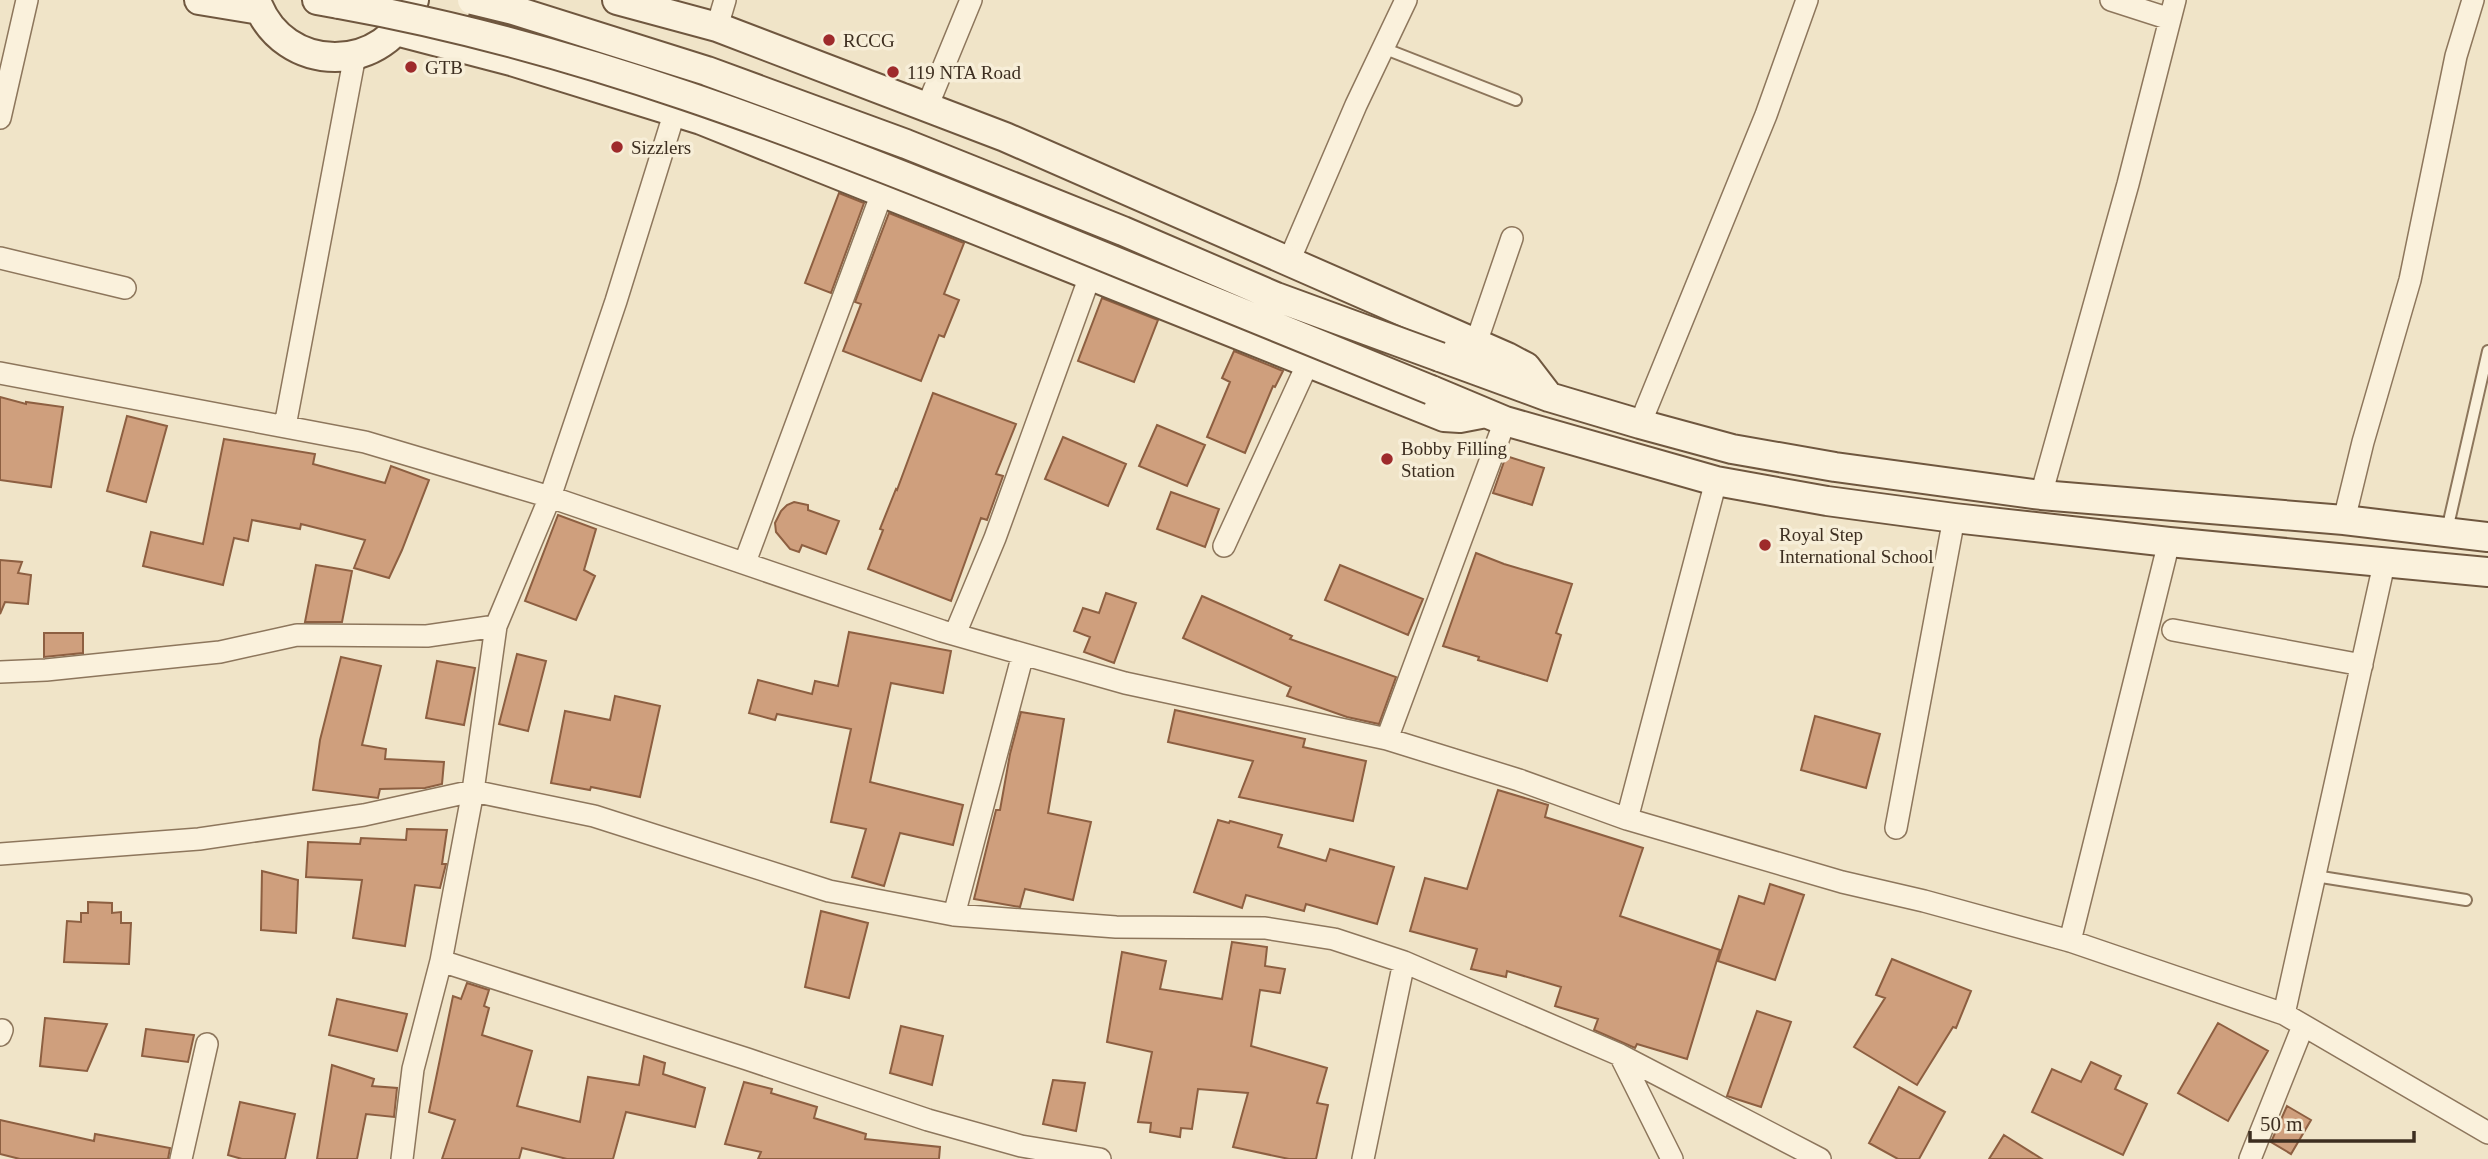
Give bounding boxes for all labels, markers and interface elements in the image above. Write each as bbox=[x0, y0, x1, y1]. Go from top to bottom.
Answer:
place label: RCCG bbox=[843, 30, 895, 51]
marker: RCCG bbox=[821, 32, 837, 48]
place label: GTB bbox=[425, 57, 463, 78]
marker: GTB bbox=[403, 59, 419, 75]
place label: 119 NTA Road bbox=[907, 62, 1021, 83]
marker: 119 NTA Road bbox=[885, 64, 901, 80]
place label: Sizzlers bbox=[631, 137, 691, 158]
marker: Sizzlers bbox=[609, 139, 625, 155]
place label: Bobby Filling Station bbox=[1401, 438, 1508, 481]
marker: Bobby Filling Station bbox=[1379, 451, 1395, 467]
place label: Royal Step International School bbox=[1779, 524, 1934, 567]
marker: Royal Step International School bbox=[1757, 537, 1773, 553]
scale bar bbox=[2250, 1100, 2414, 1144]
text: 50 m bbox=[2260, 1112, 2303, 1136]

